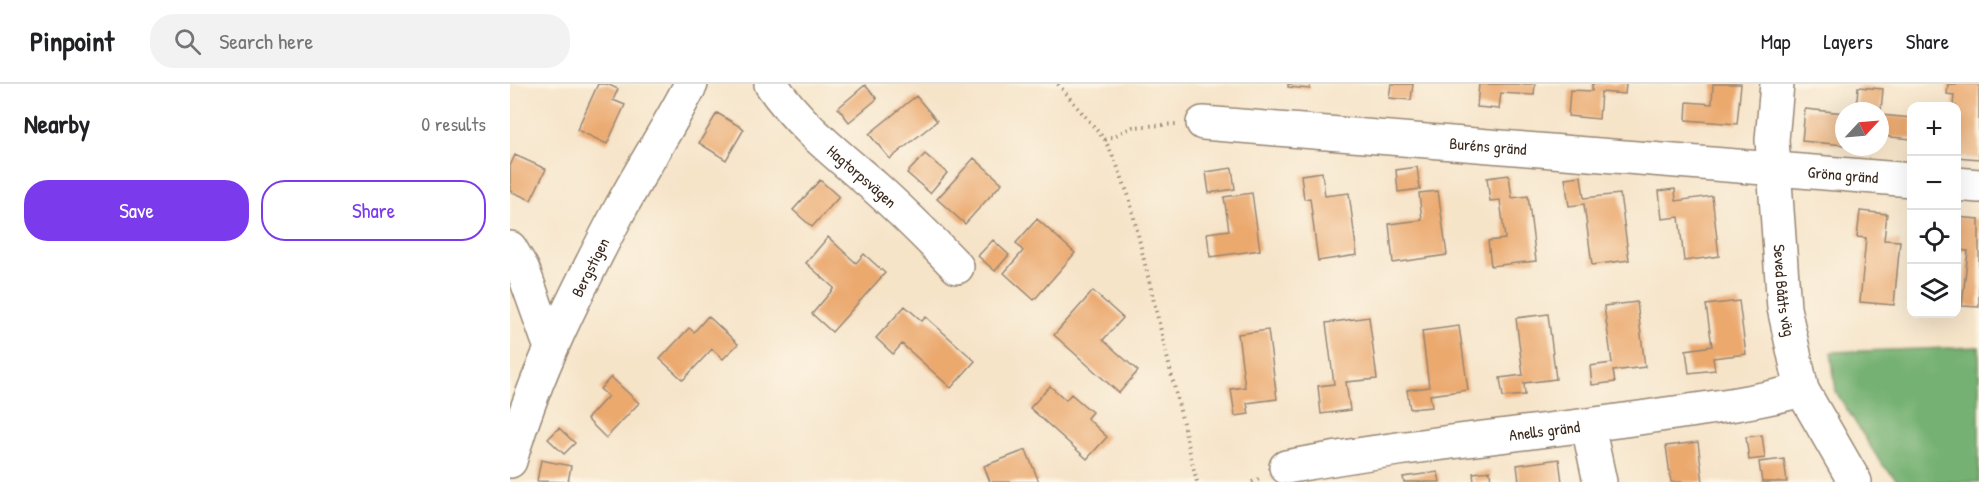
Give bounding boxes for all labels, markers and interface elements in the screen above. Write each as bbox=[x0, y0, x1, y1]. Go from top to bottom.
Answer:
search box bbox=[150, 14, 570, 68]
text: Pinpoint bbox=[30, 22, 114, 60]
icon: search bbox=[171, 25, 204, 58]
text: Search here bbox=[219, 26, 313, 56]
text: Map bbox=[1761, 27, 1790, 56]
text: Layers bbox=[1823, 27, 1873, 56]
text: Share bbox=[1906, 27, 1949, 56]
north arrow bbox=[1835, 102, 1889, 156]
map controls bbox=[1907, 102, 1961, 318]
button: + bbox=[1907, 102, 1961, 156]
text: Nearby bbox=[24, 106, 90, 141]
text: 0 results bbox=[421, 110, 486, 137]
street label: Buréns gränd bbox=[1449, 132, 1527, 160]
street label: Hagtorpsvägen bbox=[823, 140, 902, 213]
button: − bbox=[1907, 156, 1961, 210]
street label: Gröna gränd bbox=[1807, 161, 1879, 188]
button: Save bbox=[24, 180, 249, 241]
button: Share bbox=[261, 180, 486, 241]
button: locate bbox=[1907, 210, 1961, 264]
street label: Bergstigen bbox=[566, 234, 614, 301]
street label: Seved Bååts väg bbox=[1768, 244, 1801, 338]
button: layers bbox=[1907, 264, 1961, 318]
street label: Anells gränd bbox=[1508, 415, 1581, 446]

